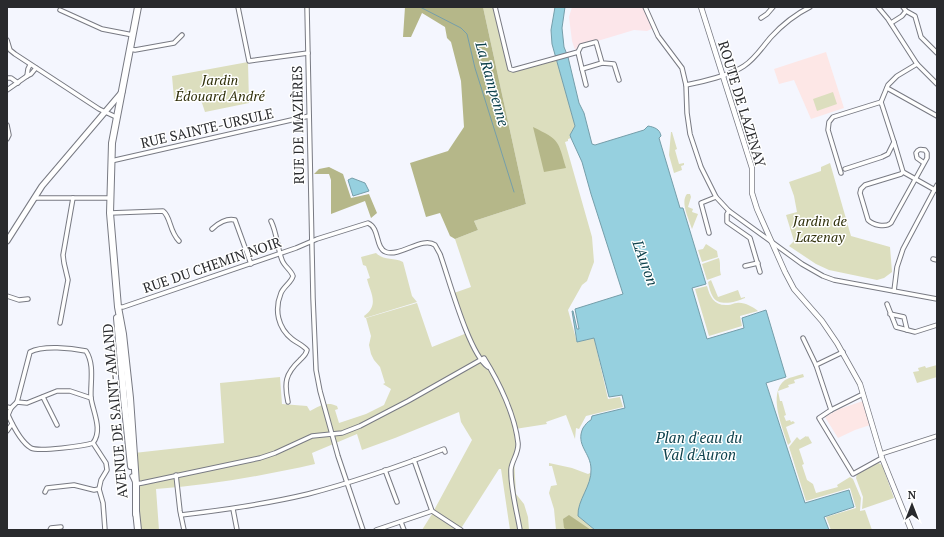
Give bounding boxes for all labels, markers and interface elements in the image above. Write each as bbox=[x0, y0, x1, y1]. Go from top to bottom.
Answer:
water label: La Rampenne bbox=[471, 38, 515, 129]
street label: ROUTE DE LAZENAY bbox=[714, 38, 771, 170]
street label: RUE DE MAZIÈRES bbox=[287, 65, 308, 185]
park label: Jardin Édouard André bbox=[174, 70, 266, 105]
street label: RUE SAINTE-URSULE bbox=[139, 103, 275, 152]
park label: Jardin de Lazenay bbox=[792, 211, 848, 246]
street label: RUE DU CHEMIN NOIR bbox=[140, 232, 284, 297]
water label: L'Auron bbox=[628, 236, 663, 288]
street label: AVENUE DE SAINT-AMAND bbox=[97, 323, 132, 499]
water label: Plan d'eau du Val d'Auron bbox=[655, 427, 742, 464]
north arrow bbox=[892, 485, 932, 525]
text: N bbox=[908, 488, 917, 502]

